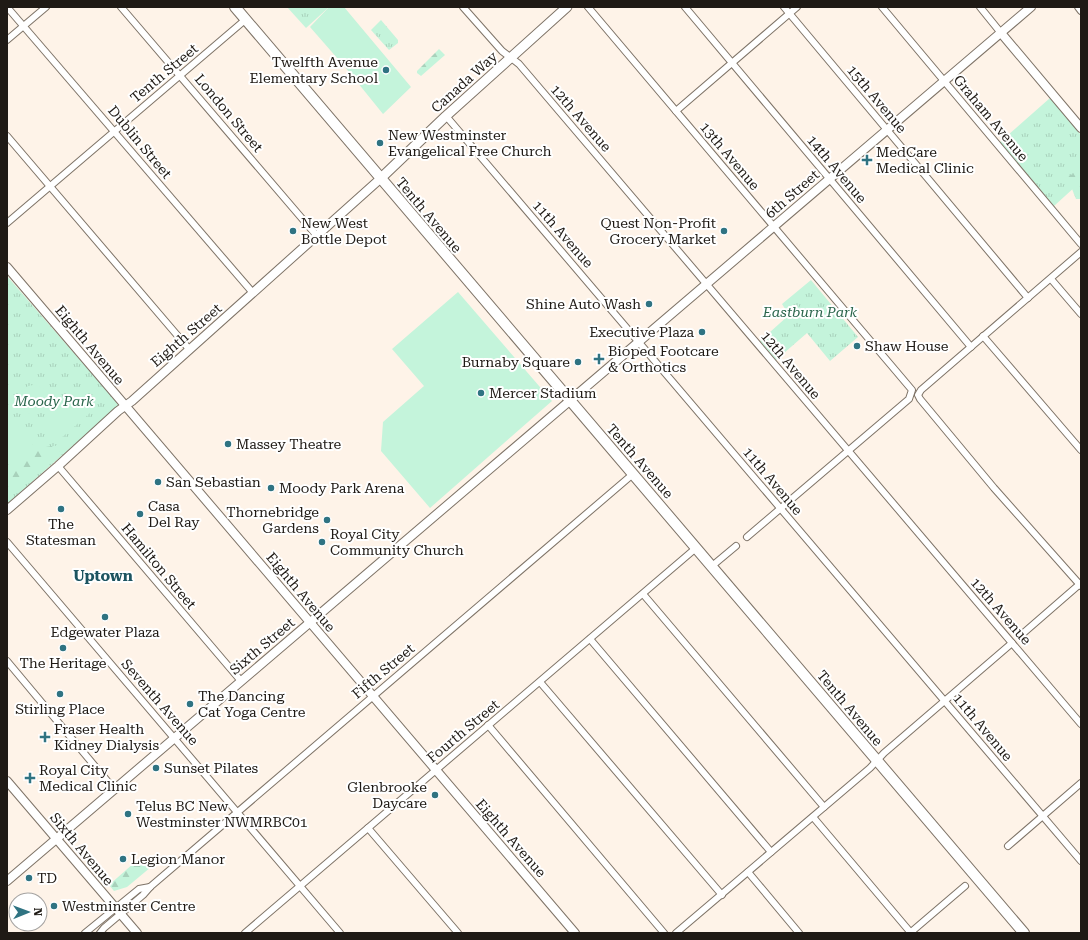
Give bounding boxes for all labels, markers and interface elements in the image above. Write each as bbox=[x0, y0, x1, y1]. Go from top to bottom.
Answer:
street label: Tenth Street bbox=[127, 40, 201, 106]
street label: Canada Way bbox=[428, 48, 501, 116]
place label: Twelfth Avenue Elementary School bbox=[250, 54, 379, 86]
street label: 15th Avenue bbox=[844, 62, 910, 136]
marker: Twelfth Avenue Elementary School bbox=[381, 65, 391, 75]
street label: London Street bbox=[192, 71, 266, 155]
street label: Graham Avenue bbox=[950, 72, 1032, 164]
street label: 12th Avenue bbox=[548, 81, 615, 155]
street label: Dublin Street bbox=[105, 102, 175, 182]
street label: 13th Avenue bbox=[697, 119, 763, 193]
place label: New Westminster Evangelical Free Church bbox=[388, 127, 552, 159]
street label: 14th Avenue bbox=[804, 132, 870, 206]
marker: New Westminster Evangelical Free Church bbox=[375, 138, 385, 148]
place label: MedCare Medical Clinic bbox=[876, 144, 974, 176]
marker: MedCare Medical Clinic bbox=[861, 154, 873, 166]
street label: 6th Street bbox=[762, 166, 822, 222]
street label: Tenth Avenue bbox=[393, 174, 465, 256]
street label: 11th Avenue bbox=[530, 197, 597, 271]
place label: New West Bottle Depot bbox=[301, 215, 387, 247]
place label: Quest Non-Profit Grocery Market bbox=[600, 215, 716, 247]
marker: New West Bottle Depot bbox=[288, 226, 298, 236]
marker: Quest Non-Profit Grocery Market bbox=[719, 226, 729, 236]
place label: Shine Auto Wash bbox=[526, 296, 641, 312]
marker: Shine Auto Wash bbox=[644, 299, 654, 309]
street label: Eighth Street bbox=[147, 300, 225, 370]
street label: Eighth Avenue bbox=[52, 302, 128, 388]
park label: Eastburn Park bbox=[762, 304, 858, 320]
place label: Executive Plaza bbox=[589, 324, 694, 340]
marker: Executive Plaza bbox=[697, 327, 707, 337]
street label: 12th Avenue bbox=[758, 328, 824, 402]
place label: Shaw House bbox=[865, 338, 949, 354]
marker: Shaw House bbox=[852, 341, 862, 351]
place label: Bioped Footcare & Orthotics bbox=[608, 343, 719, 375]
marker: Bioped Footcare & Orthotics bbox=[593, 353, 605, 365]
place label: Burnaby Square bbox=[462, 354, 570, 370]
marker: Burnaby Square bbox=[573, 357, 583, 367]
place label: Mercer Stadium bbox=[489, 385, 597, 401]
marker: Mercer Stadium bbox=[476, 388, 486, 398]
park label: Moody Park bbox=[13, 393, 94, 409]
street label: Tenth Avenue bbox=[603, 421, 677, 502]
place label: Massey Theatre bbox=[236, 436, 342, 452]
marker: Massey Theatre bbox=[223, 439, 233, 449]
street label: 11th Avenue bbox=[740, 444, 806, 518]
place label: San Sebastian bbox=[166, 474, 261, 490]
marker: San Sebastian bbox=[153, 477, 163, 487]
place label: Moody Park Arena bbox=[279, 480, 405, 496]
marker: Moody Park Arena bbox=[266, 483, 276, 493]
place label: Casa Del Ray bbox=[148, 498, 200, 530]
marker: The Statesman bbox=[56, 504, 66, 514]
place label: Thornebridge Gardens bbox=[226, 504, 319, 536]
marker: Casa Del Ray bbox=[135, 509, 145, 519]
marker: Thornebridge Gardens bbox=[322, 515, 332, 525]
place label: The Statesman bbox=[26, 516, 96, 548]
street label: Hamilton Street bbox=[118, 520, 200, 612]
place label: Royal City Community Church bbox=[330, 526, 464, 558]
marker: Royal City Community Church bbox=[317, 537, 327, 547]
street label: Eighth Avenue bbox=[263, 549, 339, 635]
district label: Uptown bbox=[73, 567, 133, 585]
street label: 12th Avenue bbox=[968, 574, 1035, 648]
marker: Edgewater Plaza bbox=[100, 612, 110, 622]
street label: Sixth Street bbox=[226, 614, 298, 678]
place label: Edgewater Plaza bbox=[50, 624, 160, 640]
street label: Fifth Street bbox=[349, 640, 417, 702]
marker: The Heritage bbox=[58, 643, 68, 653]
place label: The Heritage bbox=[19, 655, 107, 671]
street label: Seventh Avenue bbox=[118, 656, 202, 749]
street label: Tenth Avenue bbox=[814, 667, 886, 749]
place label: The Dancing Cat Yoga Centre bbox=[198, 688, 306, 720]
marker: Stirling Place bbox=[55, 689, 65, 699]
street label: 11th Avenue bbox=[950, 690, 1016, 764]
street label: Fourth Street bbox=[424, 696, 502, 766]
marker: The Dancing Cat Yoga Centre bbox=[185, 699, 195, 709]
place label: Stirling Place bbox=[15, 701, 105, 717]
place label: Fraser Health Kidney Dialysis bbox=[54, 721, 160, 753]
marker: Fraser Health Kidney Dialysis bbox=[39, 731, 51, 743]
place label: Sunset Pilates bbox=[164, 760, 259, 776]
place label: Royal City Medical Clinic bbox=[39, 762, 137, 794]
marker: Sunset Pilates bbox=[151, 763, 161, 773]
marker: Royal City Medical Clinic bbox=[24, 772, 36, 784]
place label: Glenbrooke Daycare bbox=[347, 779, 427, 811]
marker: Glenbrooke Daycare bbox=[430, 790, 440, 800]
street label: Eighth Avenue bbox=[473, 796, 550, 881]
place label: Telus BC New Westminster NWMRBC01 bbox=[136, 798, 308, 830]
street label: Sixth Avenue bbox=[47, 809, 117, 889]
marker: Telus BC New Westminster NWMRBC01 bbox=[123, 809, 133, 819]
place label: Legion Manor bbox=[131, 851, 225, 867]
marker: Legion Manor bbox=[118, 854, 128, 864]
place label: TD bbox=[37, 870, 57, 886]
marker: TD bbox=[24, 873, 34, 883]
north arrow bbox=[8, 892, 48, 932]
place label: Westminster Centre bbox=[62, 898, 196, 914]
marker: Westminster Centre bbox=[49, 901, 59, 911]
text: N bbox=[31, 907, 44, 917]

